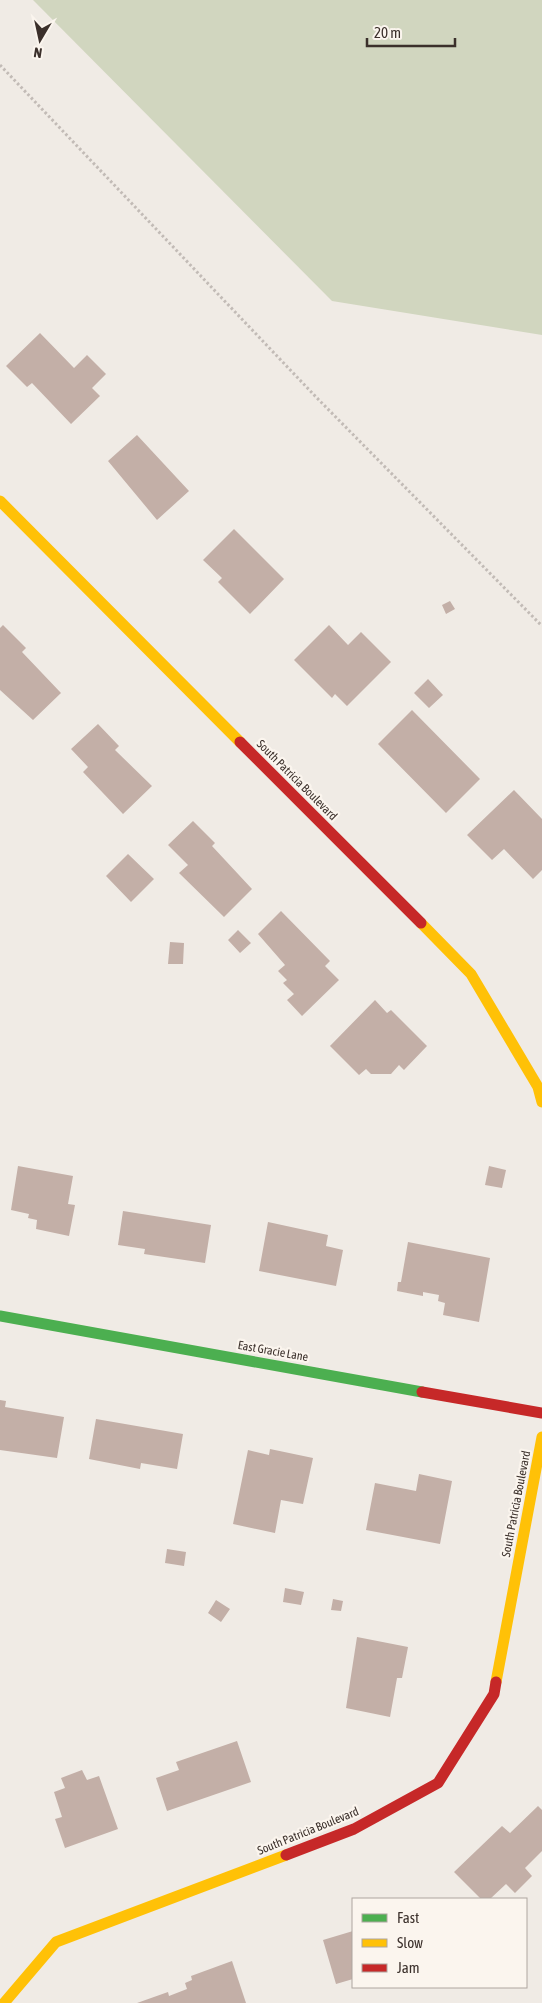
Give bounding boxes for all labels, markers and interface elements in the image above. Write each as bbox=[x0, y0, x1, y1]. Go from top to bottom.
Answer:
north arrow bbox=[15, 15, 65, 65]
scale bar bbox=[367, 15, 454, 47]
text: 20 m bbox=[374, 24, 401, 41]
text: N bbox=[33, 44, 43, 61]
street label: South Patricia Boulevard bbox=[254, 737, 340, 823]
street label: East Gracie Lane bbox=[237, 1338, 309, 1364]
street label: South Patricia Boulevard bbox=[499, 1450, 533, 1558]
street label: South Patricia Boulevard bbox=[255, 1804, 361, 1858]
legend bbox=[352, 1898, 527, 1988]
text: Fast bbox=[397, 1909, 419, 1926]
text: Slow bbox=[397, 1934, 423, 1951]
text: Jam bbox=[397, 1959, 420, 1976]

